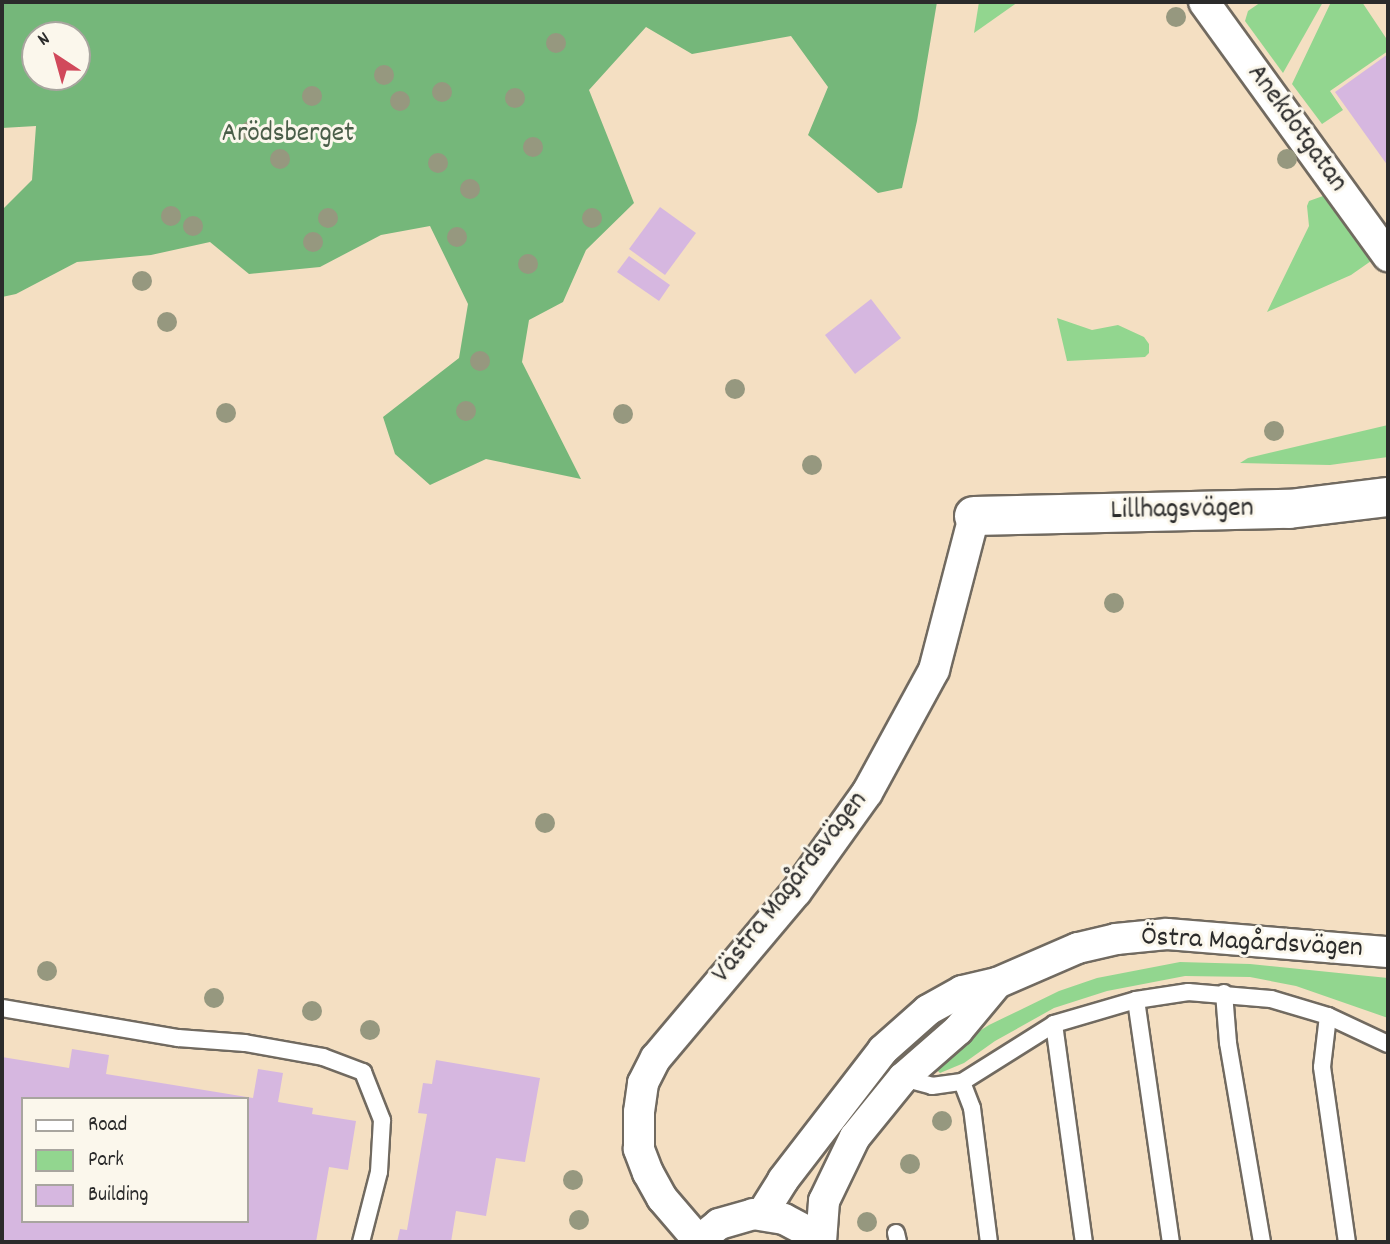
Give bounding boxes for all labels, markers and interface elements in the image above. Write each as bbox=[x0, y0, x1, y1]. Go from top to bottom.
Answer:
north arrow bbox=[21, 21, 91, 91]
text: N bbox=[33, 27, 56, 54]
street label: Anekdotgatan bbox=[1238, 59, 1354, 199]
park label: Arödsberget bbox=[222, 118, 354, 152]
street label: Lillhagsvägen bbox=[1110, 493, 1254, 529]
street label: Västra Magårdsvägen bbox=[706, 786, 876, 990]
street label: Östra Magårdsvägen bbox=[1141, 921, 1363, 967]
legend bbox=[21, 1097, 248, 1223]
text: Road bbox=[88, 1111, 127, 1141]
text: Park bbox=[88, 1146, 124, 1176]
text: Building bbox=[88, 1181, 148, 1211]

